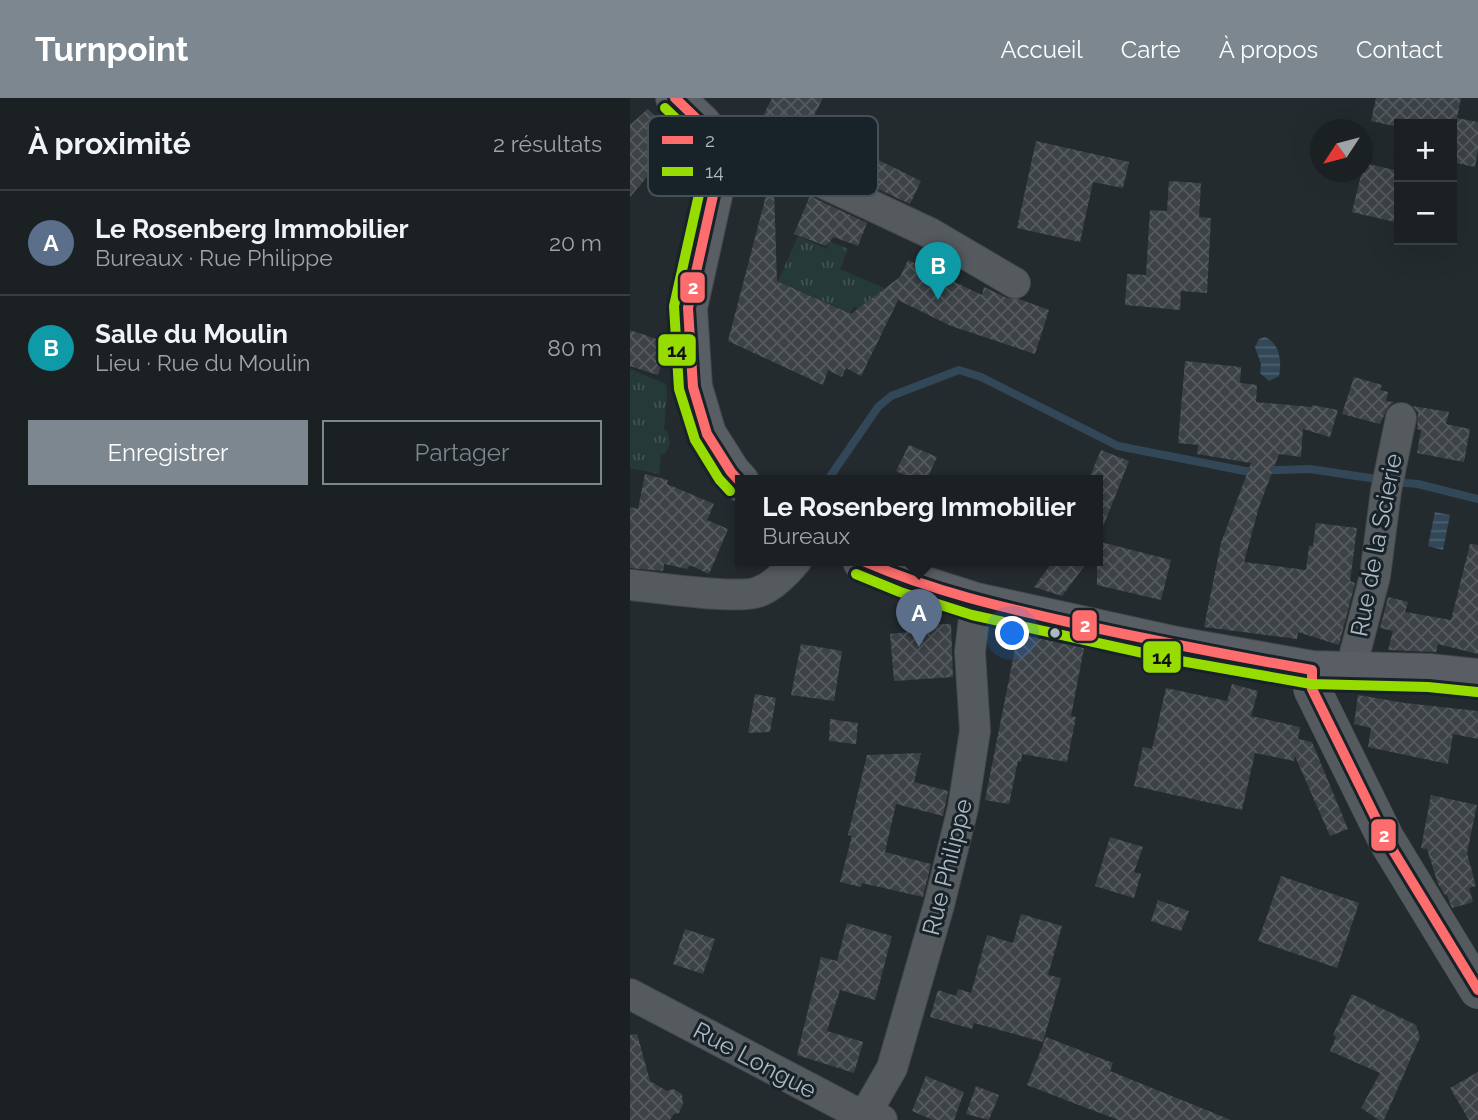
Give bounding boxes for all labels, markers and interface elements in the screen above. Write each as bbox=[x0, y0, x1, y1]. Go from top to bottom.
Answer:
text: Turnpoint bbox=[35, 30, 188, 69]
text: Accueil bbox=[1001, 35, 1083, 64]
text: Carte bbox=[1121, 35, 1181, 64]
text: À propos bbox=[1219, 35, 1318, 64]
text: Contact bbox=[1356, 35, 1443, 64]
legend bbox=[648, 116, 878, 196]
north arrow bbox=[1310, 119, 1373, 182]
map controls bbox=[1394, 119, 1457, 245]
button: + bbox=[1394, 119, 1457, 182]
text: À proximité bbox=[28, 126, 191, 161]
text: 2 bbox=[705, 129, 715, 151]
text: 2 résultats bbox=[493, 130, 602, 157]
text: 14 bbox=[705, 160, 724, 182]
button: − bbox=[1394, 182, 1457, 245]
text: Le Rosenberg Immobilier bbox=[95, 214, 409, 244]
text: A bbox=[43, 229, 59, 256]
text: 20 m bbox=[549, 229, 602, 256]
pin: B bbox=[915, 242, 961, 300]
text: Bureaux · Rue Philippe bbox=[95, 244, 333, 271]
line badge: 2 bbox=[679, 271, 706, 304]
text: 2 bbox=[688, 276, 698, 298]
text: Salle du Moulin bbox=[95, 319, 288, 349]
line badge: 14 bbox=[657, 333, 697, 367]
text: B bbox=[43, 334, 59, 361]
text: 80 m bbox=[547, 334, 602, 361]
text: 14 bbox=[667, 339, 687, 361]
text: Lieu · Rue du Moulin bbox=[95, 349, 310, 376]
button: Enregistrer bbox=[28, 420, 308, 485]
button: Partager bbox=[322, 420, 602, 485]
street label: Rue de la Scierie bbox=[1344, 451, 1408, 639]
popup bbox=[735, 475, 1103, 566]
text: Le Rosenberg Immobilier bbox=[762, 492, 1076, 522]
text: Bureaux bbox=[762, 522, 850, 549]
pin: A bbox=[896, 589, 942, 647]
line badge: 2 bbox=[1071, 609, 1098, 642]
text: 2 bbox=[1080, 614, 1090, 636]
your location bbox=[995, 616, 1029, 650]
unlabelled marker bbox=[1048, 626, 1062, 640]
line badge: 14 bbox=[1142, 640, 1182, 674]
text: 14 bbox=[1152, 646, 1172, 668]
street label: Rue Philippe bbox=[916, 796, 978, 938]
line badge: 2 bbox=[1370, 818, 1397, 852]
text: 2 bbox=[1379, 824, 1389, 846]
street label: Rue Longue bbox=[689, 1015, 821, 1105]

